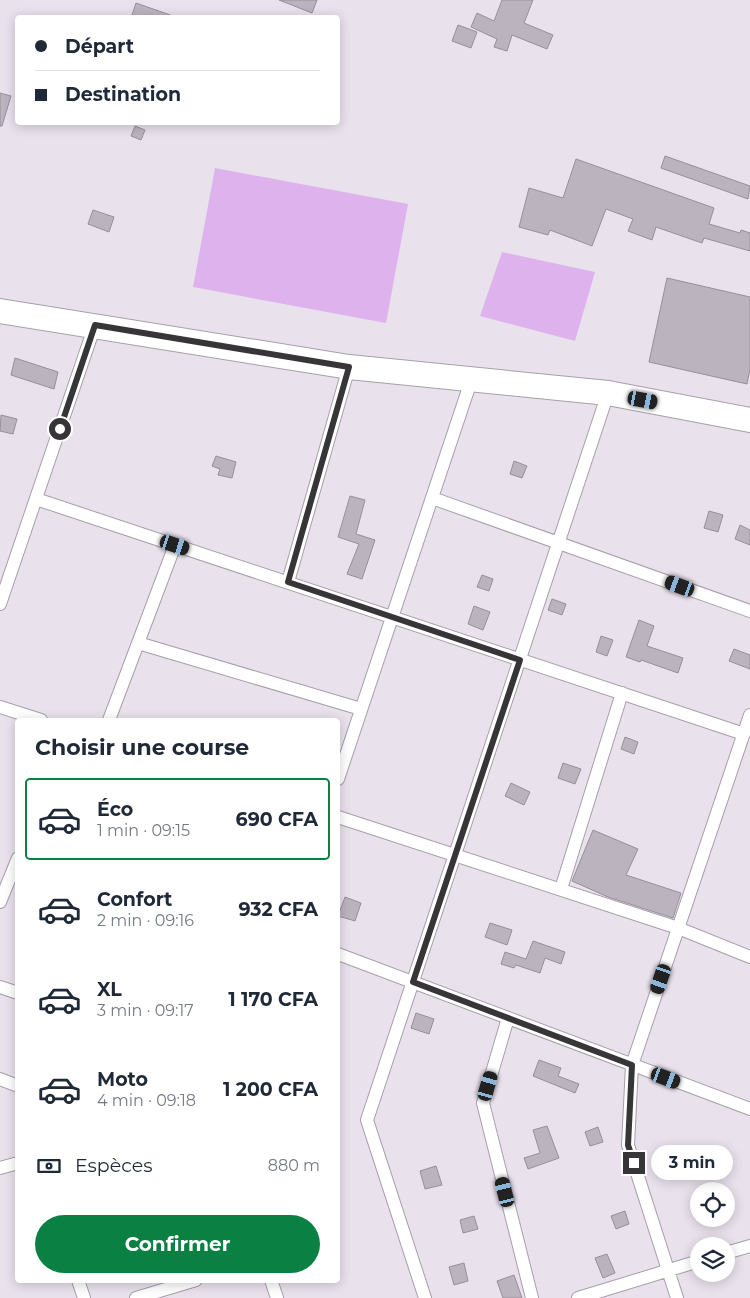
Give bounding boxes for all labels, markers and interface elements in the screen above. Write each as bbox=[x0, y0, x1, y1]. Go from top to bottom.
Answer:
text: Départ bbox=[65, 35, 134, 58]
text: Destination bbox=[65, 83, 181, 106]
car bbox=[626, 390, 659, 410]
route start bbox=[49, 418, 71, 440]
car bbox=[158, 533, 191, 557]
car bbox=[663, 574, 696, 598]
text: Choisir une course bbox=[35, 734, 249, 761]
icon: car bbox=[37, 797, 82, 842]
text: Éco bbox=[97, 798, 133, 821]
text: 690 CFA bbox=[236, 808, 318, 831]
text: 1 min · 09:15 bbox=[97, 821, 190, 840]
icon: car bbox=[37, 887, 82, 932]
text: Confort bbox=[97, 888, 172, 911]
text: 932 CFA bbox=[238, 898, 318, 921]
text: 2 min · 09:16 bbox=[97, 911, 194, 930]
car bbox=[649, 962, 672, 996]
icon: car bbox=[37, 977, 82, 1022]
text: XL bbox=[97, 978, 122, 1001]
text: 1 170 CFA bbox=[228, 988, 318, 1011]
text: 3 min · 09:17 bbox=[97, 1001, 194, 1020]
car bbox=[649, 1066, 682, 1090]
icon: car bbox=[37, 1067, 82, 1112]
text: Moto bbox=[97, 1068, 148, 1091]
car bbox=[476, 1070, 499, 1102]
text: 1 200 CFA bbox=[223, 1078, 318, 1101]
text: 4 min · 09:18 bbox=[97, 1091, 196, 1110]
callout: 3 min bbox=[652, 1146, 734, 1180]
icon: cash bbox=[35, 1152, 63, 1180]
route end bbox=[623, 1152, 645, 1174]
text: 3 min bbox=[669, 1153, 715, 1172]
text: Espèces bbox=[75, 1154, 152, 1177]
text: 880 m bbox=[268, 1156, 320, 1175]
car bbox=[494, 1176, 515, 1208]
map controls bbox=[690, 1182, 735, 1282]
button: locate bbox=[690, 1182, 735, 1227]
button: Confirmer bbox=[35, 1215, 320, 1273]
button: layers bbox=[690, 1237, 735, 1282]

